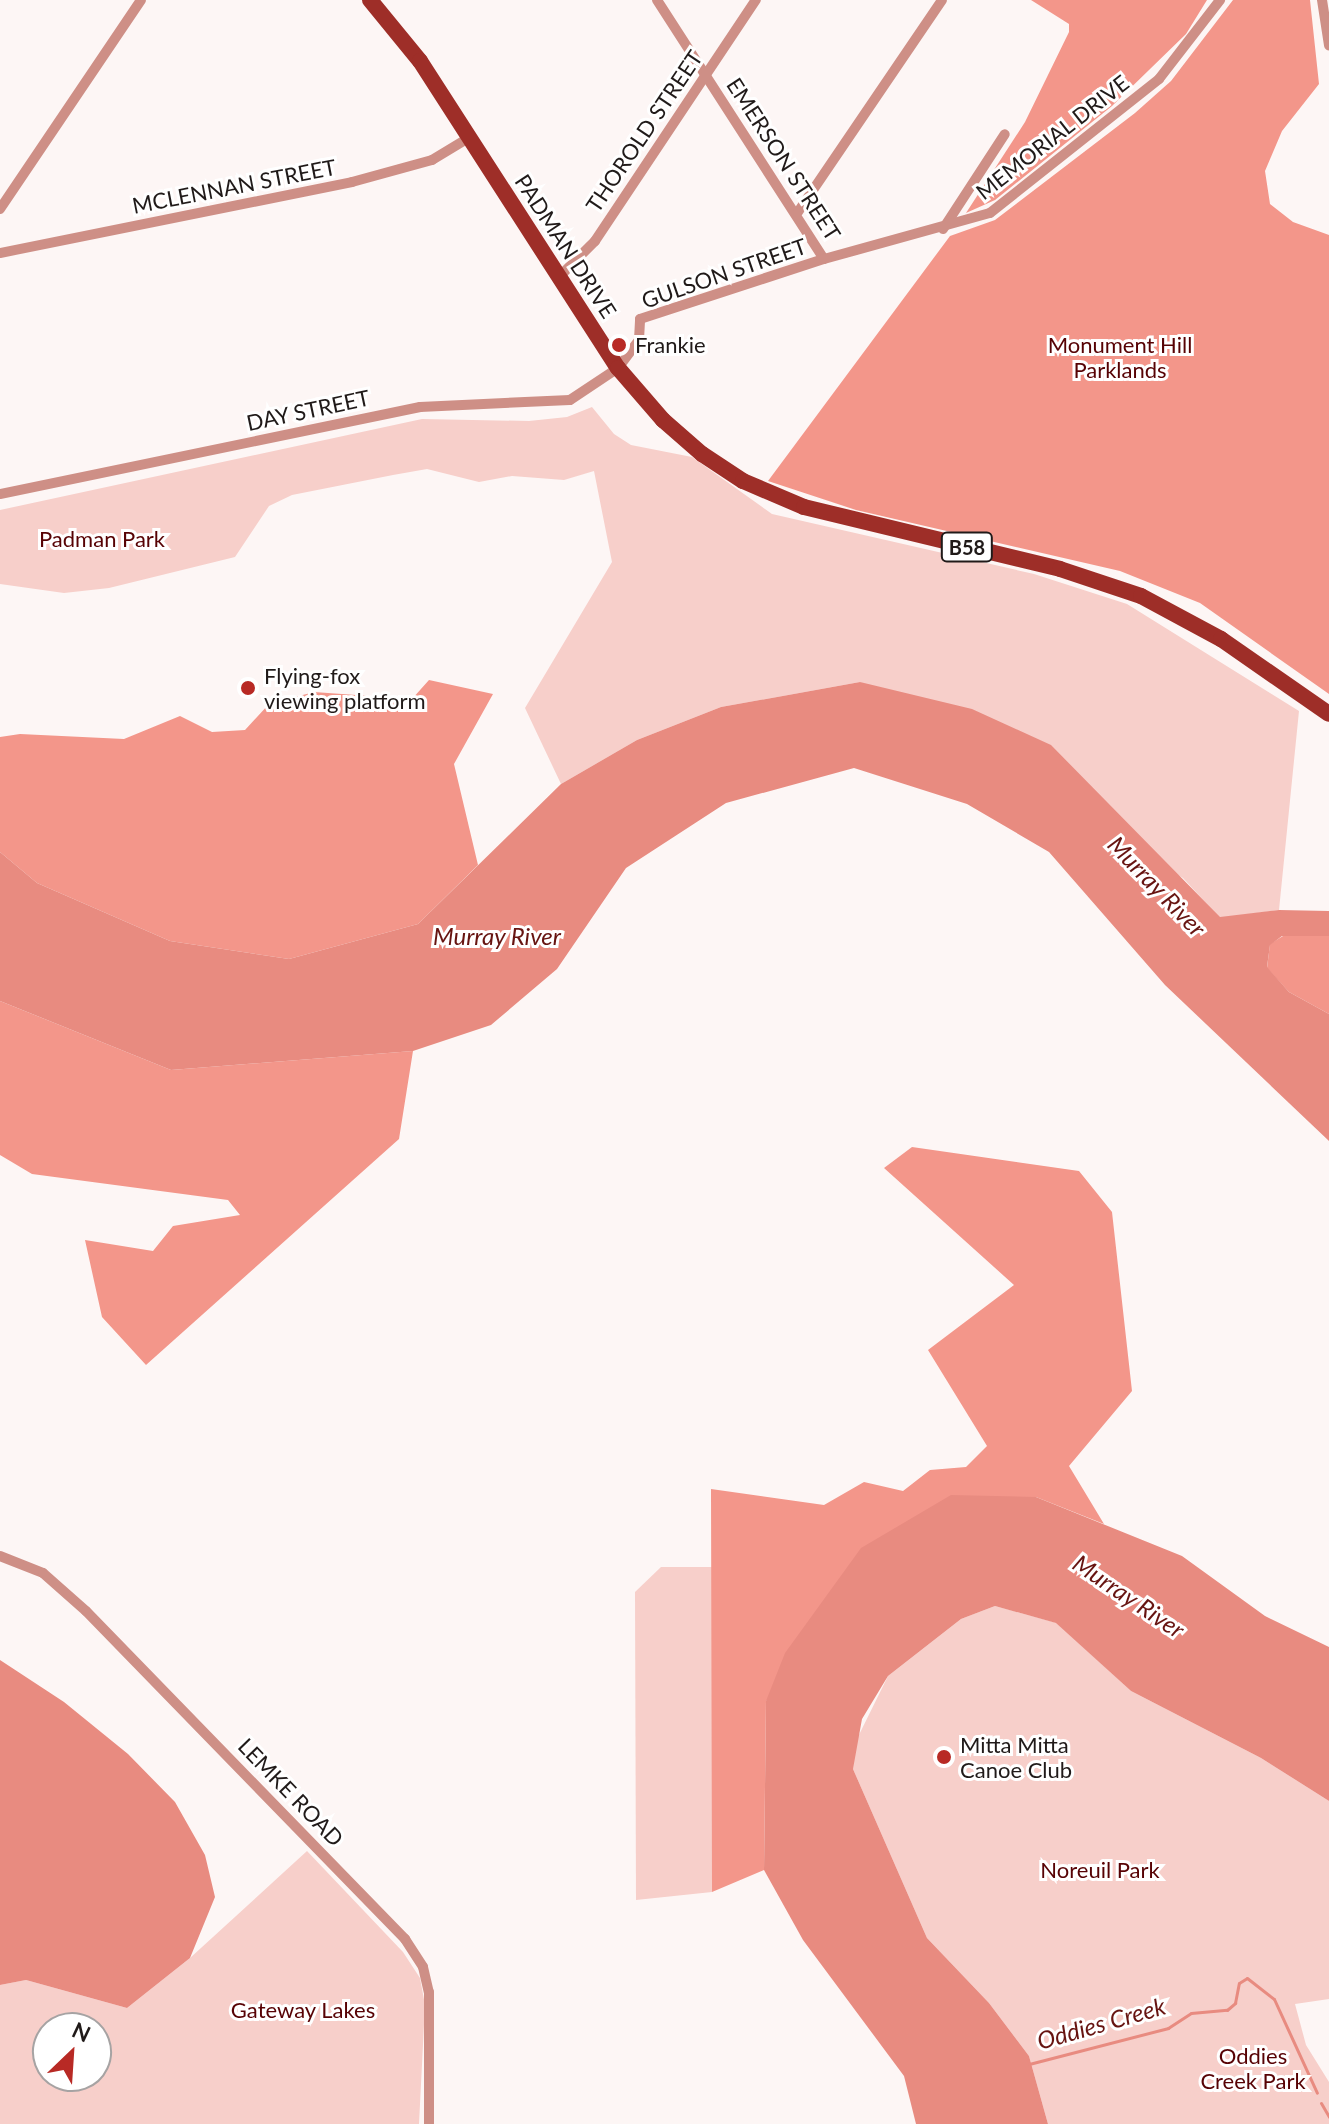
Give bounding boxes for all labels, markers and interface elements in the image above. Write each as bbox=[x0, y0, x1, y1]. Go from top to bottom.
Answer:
street label: THOROLD STREET bbox=[580, 45, 708, 217]
street label: MEMORIAL DRIVE bbox=[970, 69, 1134, 205]
street label: EMERSON STREET bbox=[722, 73, 846, 245]
street label: MCLENNAN STREET bbox=[130, 153, 338, 219]
street label: PADMAN DRIVE bbox=[510, 169, 622, 323]
street label: GULSON STREET bbox=[638, 232, 810, 314]
park label: Monument Hill Parklands bbox=[1048, 331, 1192, 382]
place label: Frankie bbox=[635, 332, 706, 358]
marker: Frankie bbox=[610, 336, 628, 354]
street label: DAY STREET bbox=[244, 384, 372, 436]
park label: Padman Park bbox=[39, 526, 165, 552]
road number: B58 bbox=[939, 531, 995, 563]
place label: Flying-fox viewing platform bbox=[264, 662, 426, 714]
marker: Flying-fox viewing platform bbox=[239, 679, 257, 697]
water label: Murray River bbox=[1102, 830, 1212, 942]
water label: Murray River bbox=[433, 922, 561, 950]
water label: Murray River bbox=[1068, 1548, 1190, 1644]
place label: Mitta Mitta Canoe Club bbox=[960, 1731, 1072, 1782]
street label: LEMKE ROAD bbox=[233, 1733, 349, 1851]
marker: Mitta Mitta Canoe Club bbox=[935, 1748, 953, 1766]
park label: Noreuil Park bbox=[1040, 1857, 1160, 1883]
water label: Oddies Creek bbox=[1033, 1991, 1169, 2055]
park label: Gateway Lakes bbox=[231, 1997, 375, 2023]
north arrow bbox=[32, 2012, 112, 2092]
text: N bbox=[68, 2016, 95, 2047]
park label: Oddies Creek Park bbox=[1200, 2042, 1306, 2094]

